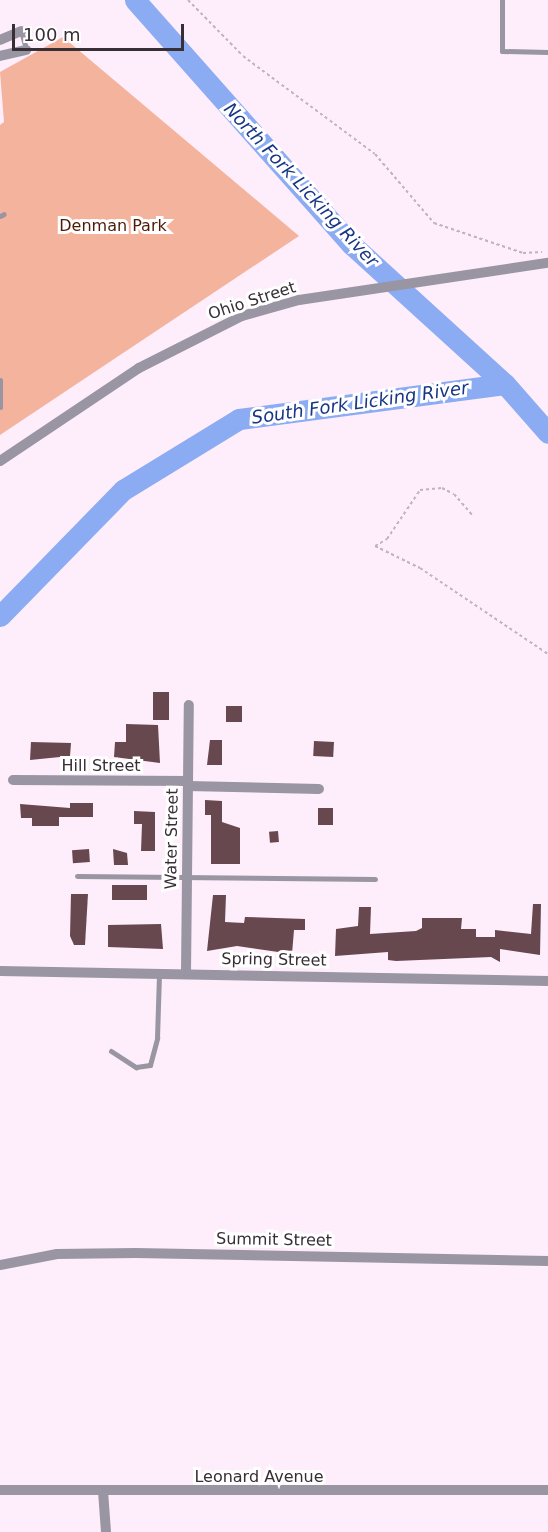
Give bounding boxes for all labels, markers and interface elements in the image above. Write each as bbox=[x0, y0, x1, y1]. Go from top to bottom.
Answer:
scale bar bbox=[15, 12, 188, 50]
text: 100 m bbox=[23, 24, 81, 45]
water label: North Fork Licking River bbox=[219, 98, 383, 272]
park label: Denman Park bbox=[59, 216, 167, 236]
street label: Ohio Street bbox=[206, 278, 298, 324]
water label: South Fork Licking River bbox=[250, 377, 470, 429]
street label: Hill Street bbox=[61, 756, 141, 776]
street label: Water Street bbox=[162, 788, 182, 890]
street label: Spring Street bbox=[221, 949, 327, 971]
street label: Summit Street bbox=[216, 1229, 332, 1251]
street label: Leonard Avenue bbox=[194, 1467, 324, 1487]

